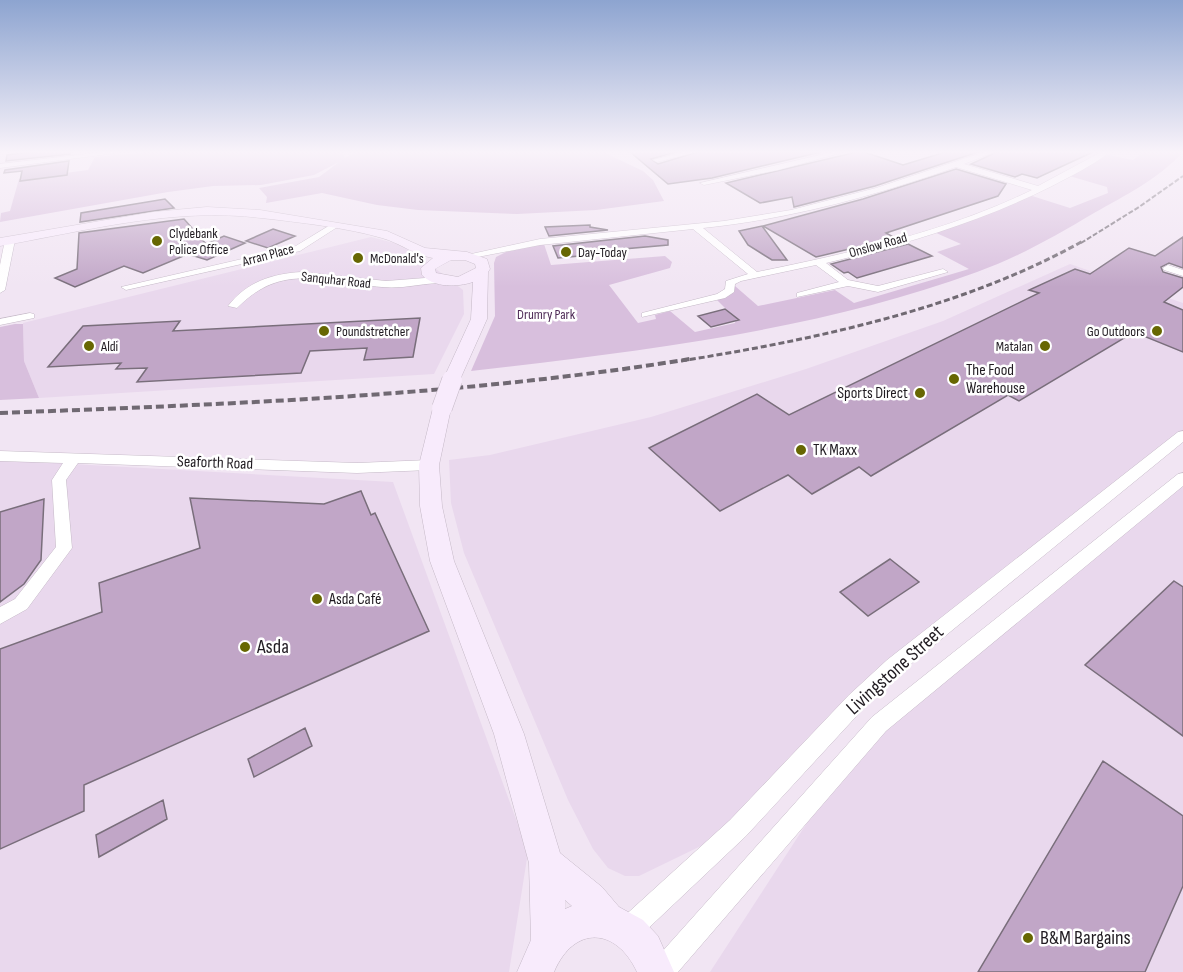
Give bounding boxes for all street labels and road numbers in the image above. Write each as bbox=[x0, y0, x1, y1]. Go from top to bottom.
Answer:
street label: Onslow Road bbox=[847, 229, 909, 261]
street label: Arran Place bbox=[239, 240, 296, 270]
street label: Sanquhar Road bbox=[300, 268, 372, 292]
street label: Seaforth Road bbox=[177, 452, 253, 474]
street label: Livingstone Street bbox=[841, 620, 949, 720]

